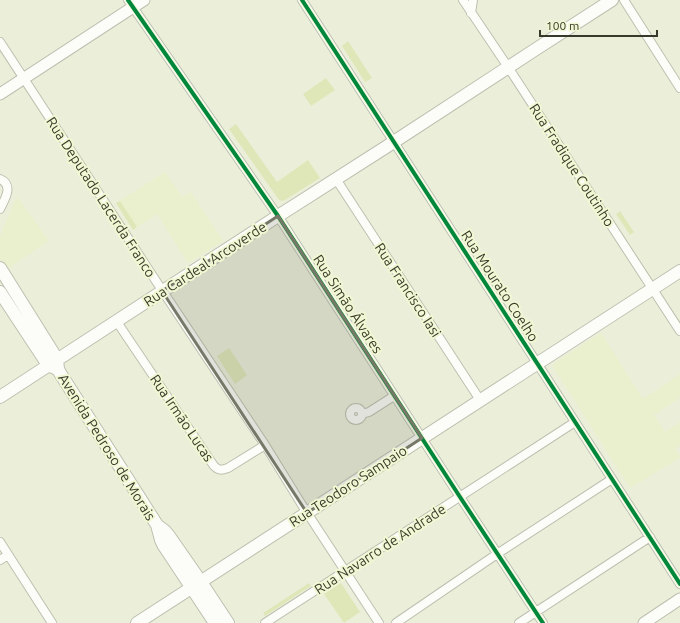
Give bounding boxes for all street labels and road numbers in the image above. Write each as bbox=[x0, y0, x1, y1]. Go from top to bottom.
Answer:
street label: Rua Fradique Coutinho bbox=[526, 101, 618, 229]
street label: Rua Deputado Lacerda Franco bbox=[43, 114, 159, 280]
street label: Rua Cardeal Arcoverde bbox=[141, 218, 269, 310]
street label: Rua Mourato Coelho bbox=[458, 227, 542, 345]
street label: Rua Francisco Iasi bbox=[372, 240, 444, 340]
street label: Rua Simão Álvares bbox=[310, 251, 387, 356]
street label: Avenida Pedroso de Morais bbox=[55, 371, 159, 523]
street label: Rua Irmão Lucas bbox=[147, 371, 217, 465]
street label: Rua Teodoro Sampaio bbox=[286, 442, 410, 530]
street label: Rua Navarro de Andrade bbox=[311, 501, 449, 597]

